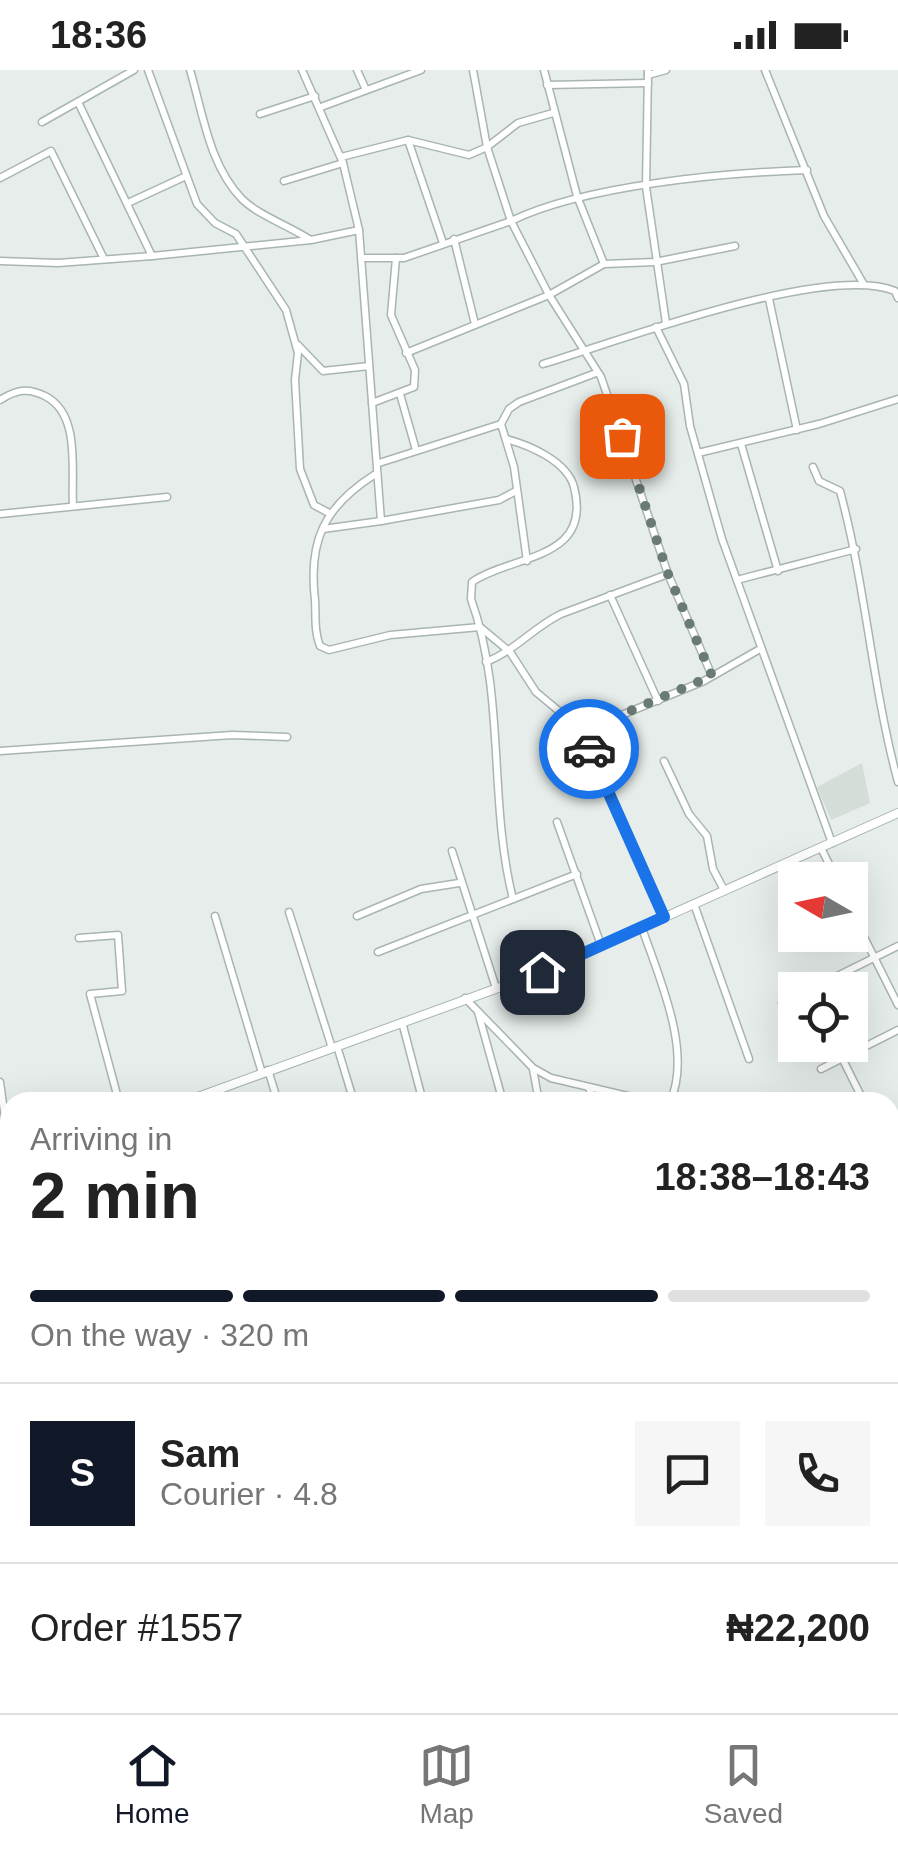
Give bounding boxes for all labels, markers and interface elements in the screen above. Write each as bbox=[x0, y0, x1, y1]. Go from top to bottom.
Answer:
text: 18:36 bbox=[50, 14, 147, 56]
pin bbox=[580, 394, 665, 479]
icon: bag bbox=[595, 409, 650, 464]
courier bbox=[539, 699, 639, 799]
icon: car bbox=[562, 722, 617, 777]
north arrow bbox=[778, 862, 868, 952]
map controls bbox=[778, 862, 868, 1062]
pin bbox=[500, 930, 585, 1015]
icon: home bbox=[515, 945, 570, 1000]
button: locate bbox=[778, 972, 868, 1062]
text: Arriving in bbox=[30, 1121, 172, 1157]
text: 18:38–18:43 bbox=[654, 1156, 870, 1198]
text: 2 min bbox=[30, 1159, 200, 1232]
text: On the way · 320 m bbox=[30, 1317, 309, 1353]
button: chat bbox=[635, 1421, 740, 1526]
button: phone bbox=[765, 1421, 870, 1526]
text: Sam bbox=[160, 1433, 240, 1475]
text: S bbox=[70, 1452, 95, 1494]
text: Courier · 4.8 bbox=[160, 1476, 338, 1512]
text: Order #1557 bbox=[30, 1607, 243, 1649]
text: ₦22,200 bbox=[726, 1607, 870, 1649]
tab: Home bbox=[115, 1738, 190, 1830]
tab: Map bbox=[419, 1738, 474, 1830]
tab: Saved bbox=[704, 1738, 783, 1830]

